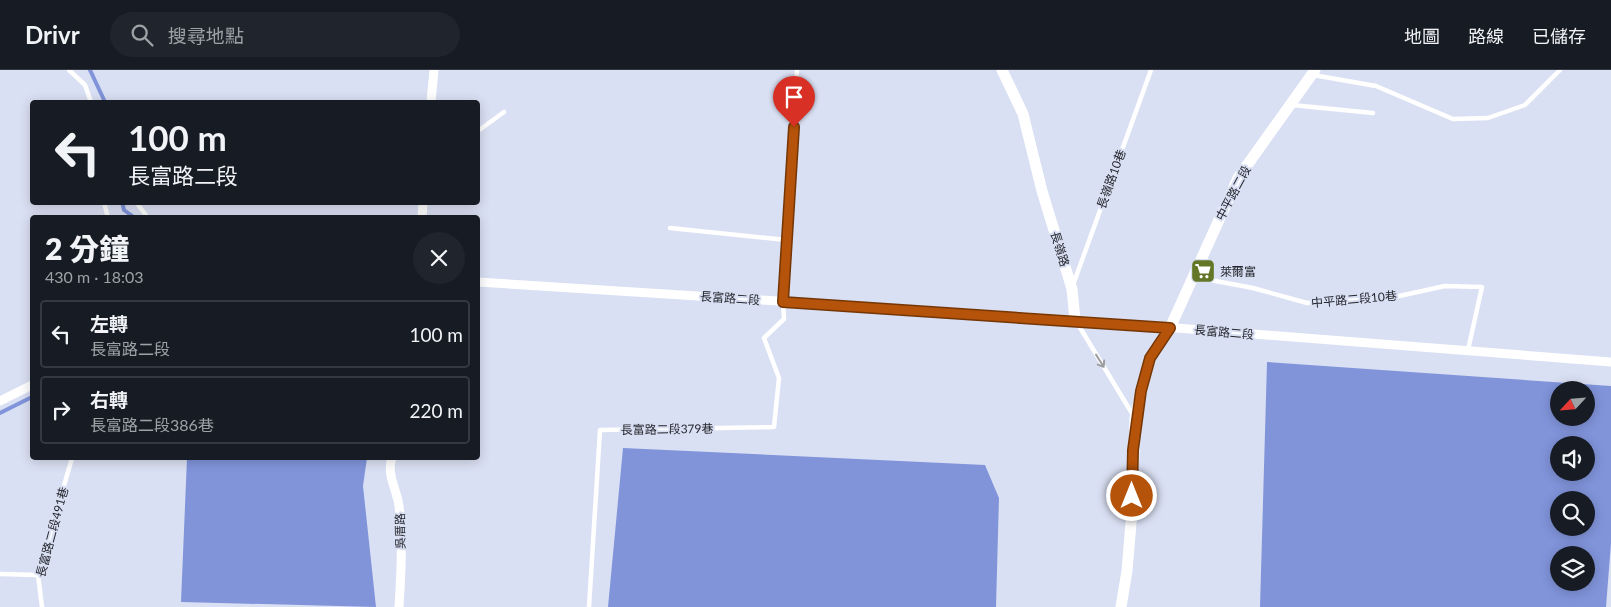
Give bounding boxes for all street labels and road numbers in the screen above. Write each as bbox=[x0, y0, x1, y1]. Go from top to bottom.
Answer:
street label: 長嶺路10巷 bbox=[1093, 147, 1129, 211]
street label: 中平路二段 bbox=[1212, 163, 1254, 223]
street label: 長嶺路 bbox=[1048, 230, 1072, 268]
street label: 長富路二段 bbox=[700, 288, 760, 308]
street label: 中平路二段10巷 bbox=[1311, 288, 1397, 310]
street label: 長富路二段 bbox=[1193, 322, 1255, 342]
street label: 長富路二段379巷 bbox=[620, 421, 714, 437]
street label: 長富路二段491巷 bbox=[33, 485, 71, 579]
street label: 吳厝路 bbox=[392, 513, 408, 549]

